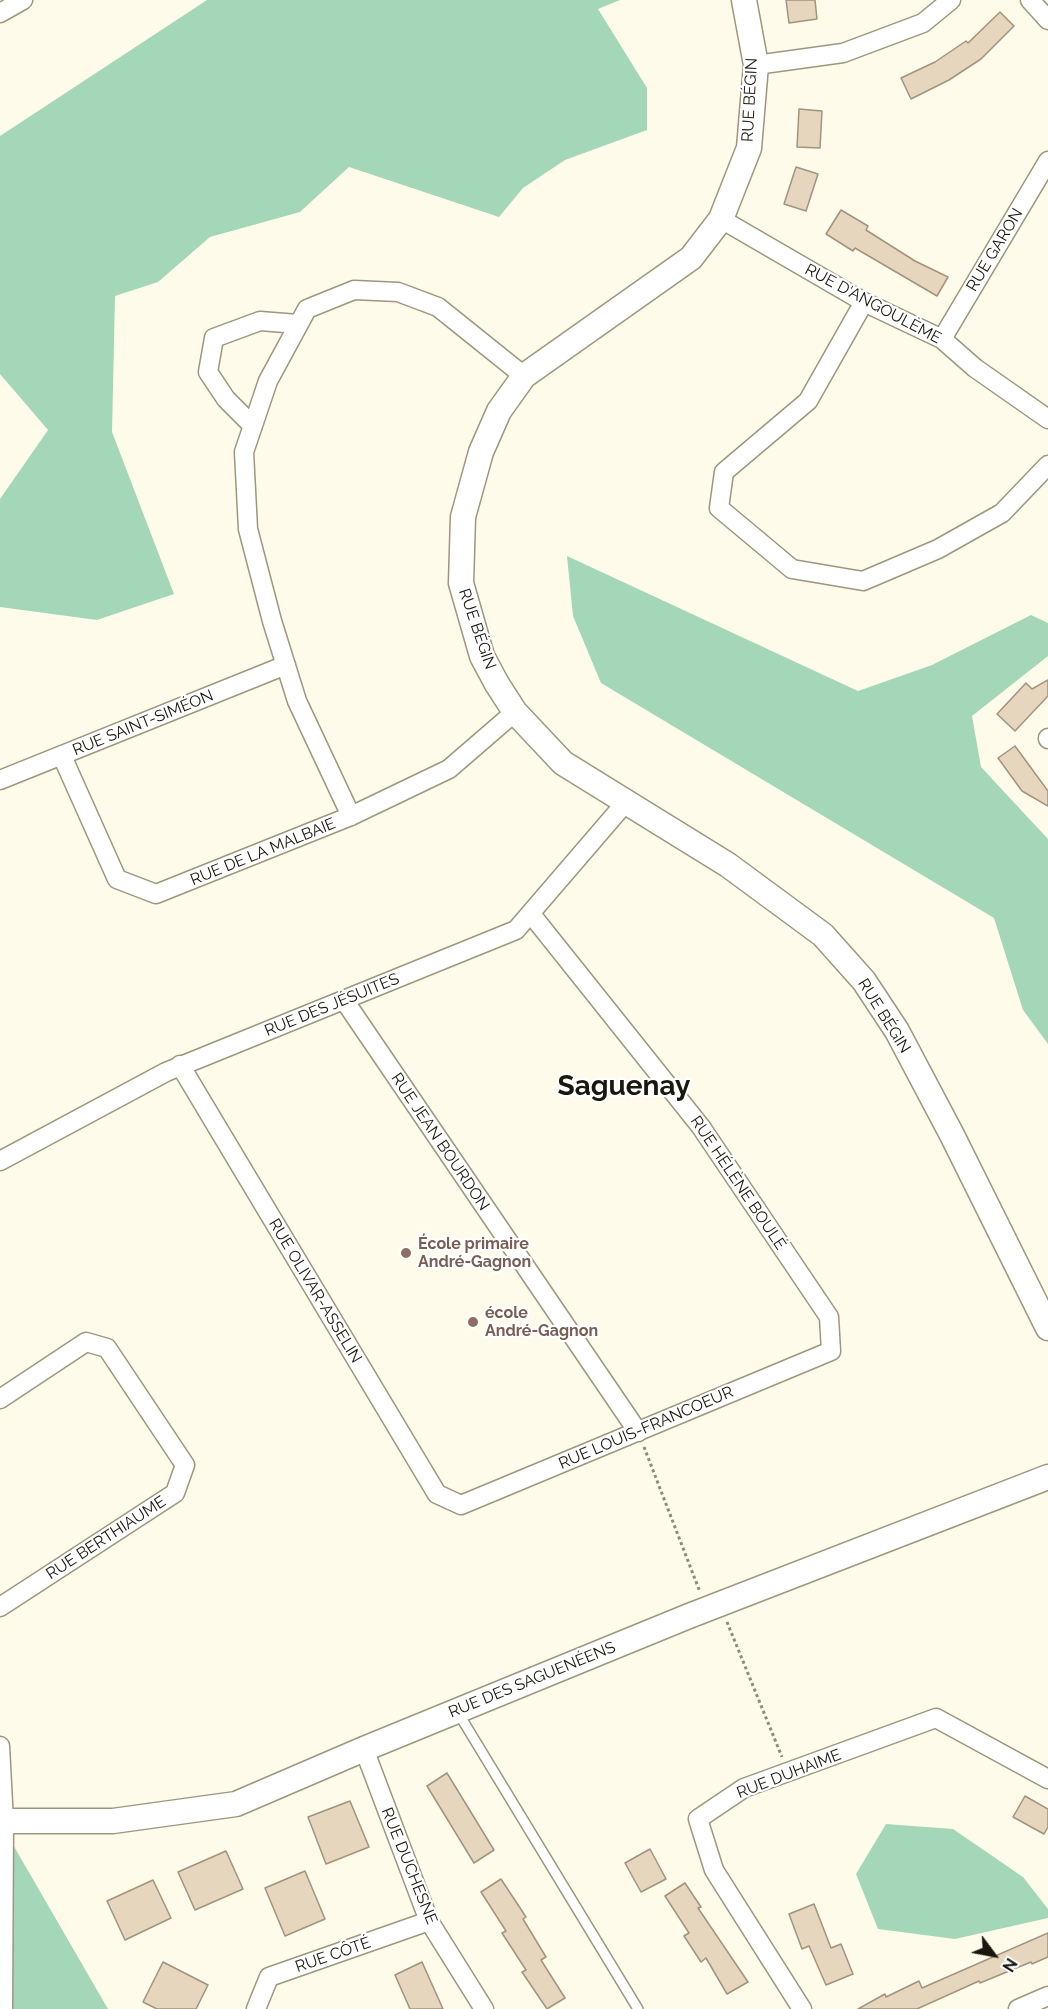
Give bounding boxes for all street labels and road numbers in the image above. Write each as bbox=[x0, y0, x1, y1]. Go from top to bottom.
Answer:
street label: RUE BÉGIN bbox=[738, 57, 762, 143]
street label: RUE GARON bbox=[963, 205, 1027, 295]
street label: RUE D'ANGOULÈME bbox=[802, 260, 944, 348]
street label: RUE BÉGIN bbox=[454, 586, 500, 672]
street label: RUE SAINT-SIMÉON bbox=[70, 686, 216, 760]
street label: RUE DE LA MALBAIE bbox=[188, 814, 338, 890]
street label: RUE DES JÉSUITES bbox=[262, 969, 402, 1041]
street label: RUE BÉGIN bbox=[854, 975, 914, 1057]
street label: RUE JEAN BOURDON bbox=[387, 1069, 493, 1215]
street label: RUE HÉLÈNE BOULÉ bbox=[686, 1113, 790, 1253]
street label: RUE OLIVAR-ASSELIN bbox=[264, 1215, 366, 1367]
street label: RUE LOUIS-FRANCOEUR bbox=[556, 1382, 736, 1474]
street label: RUE BERTHIAUME bbox=[43, 1492, 169, 1584]
street label: RUE DES SAGUENÉENS bbox=[446, 1638, 618, 1722]
street label: RUE DUHAIME bbox=[734, 1745, 844, 1803]
street label: RUE DUCHESNE bbox=[377, 1805, 441, 1927]
street label: RUE CÔTÉ bbox=[293, 1933, 373, 1977]

